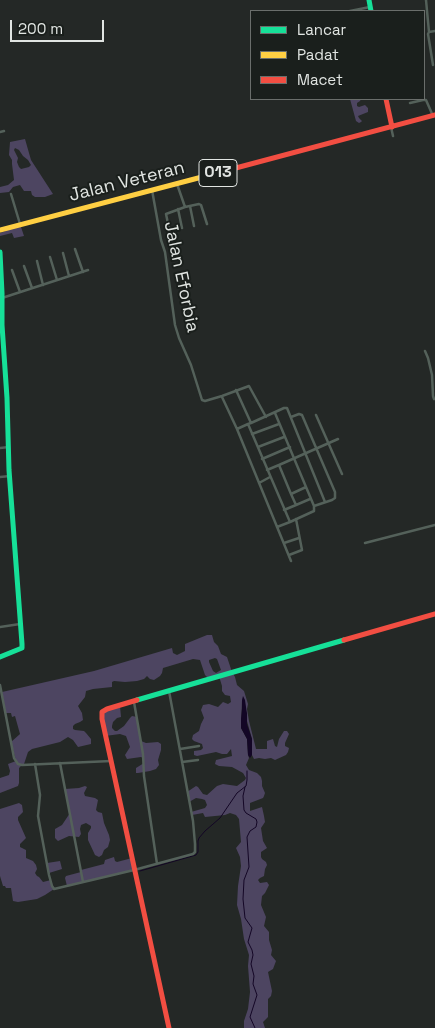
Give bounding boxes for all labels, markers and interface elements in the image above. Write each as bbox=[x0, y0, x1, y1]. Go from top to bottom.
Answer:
scale bar bbox=[12, 10, 106, 42]
legend bbox=[250, 10, 425, 100]
text: 200 m bbox=[18, 19, 63, 38]
text: Lancar bbox=[297, 20, 346, 39]
text: Padat bbox=[297, 45, 339, 64]
text: Macet bbox=[297, 70, 343, 89]
street label: Jalan Veteran bbox=[67, 157, 187, 207]
road number: 013 bbox=[199, 160, 237, 187]
street label: Jalan Eforbia bbox=[159, 220, 203, 334]

